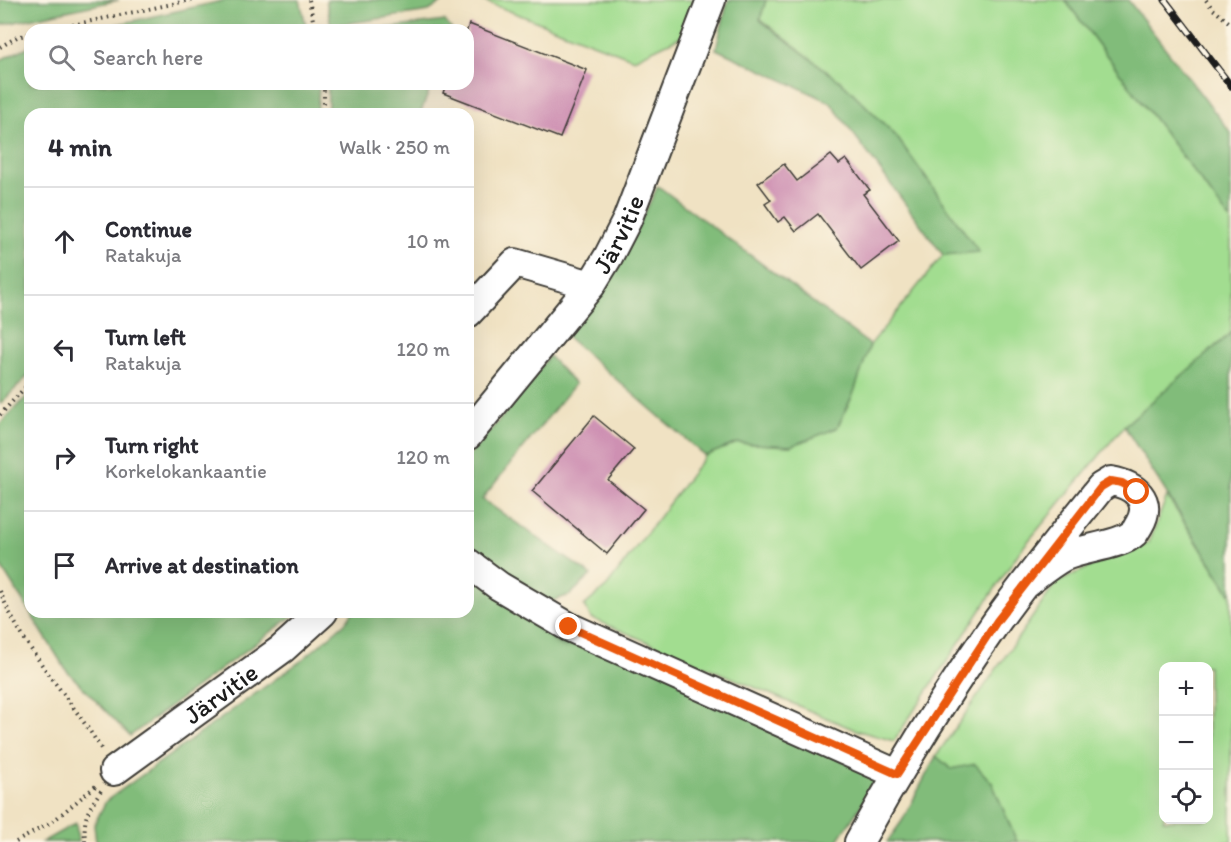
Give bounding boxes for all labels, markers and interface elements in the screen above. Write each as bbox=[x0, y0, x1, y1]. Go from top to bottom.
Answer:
search box bbox=[24, 24, 474, 90]
icon: search bbox=[45, 41, 78, 74]
text: Search here bbox=[93, 44, 203, 71]
text: 4 min bbox=[48, 131, 112, 163]
text: Walk · 250 m bbox=[339, 135, 450, 159]
street label: Järvitie bbox=[586, 190, 651, 279]
text: Continue bbox=[105, 216, 192, 243]
icon: ahead bbox=[48, 225, 81, 258]
text: 10 m bbox=[407, 229, 450, 253]
text: Ratakuja bbox=[105, 243, 181, 267]
text: Turn left bbox=[105, 324, 186, 351]
icon: left bbox=[48, 333, 81, 366]
text: 120 m bbox=[397, 337, 450, 361]
text: Ratakuja bbox=[105, 351, 181, 375]
text: Turn right bbox=[105, 432, 199, 459]
icon: right bbox=[48, 441, 81, 474]
text: 120 m bbox=[397, 445, 450, 469]
text: Korkelokankaantie bbox=[105, 459, 267, 483]
route start bbox=[1123, 478, 1149, 504]
icon: arrive bbox=[48, 549, 81, 582]
text: Arrive at destination bbox=[105, 552, 299, 579]
route end bbox=[555, 613, 581, 639]
street label: Järvitie bbox=[178, 656, 264, 731]
map controls bbox=[1159, 662, 1213, 824]
button: + bbox=[1159, 662, 1213, 716]
button: − bbox=[1159, 716, 1213, 770]
button: locate bbox=[1159, 770, 1213, 824]

